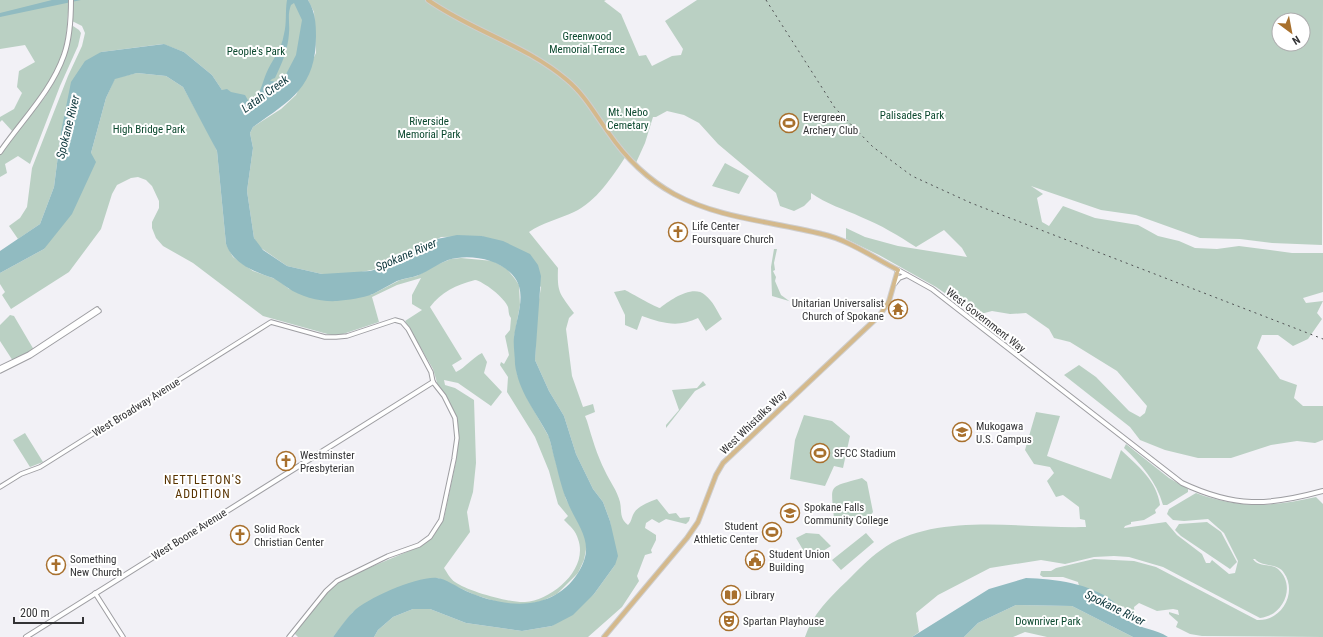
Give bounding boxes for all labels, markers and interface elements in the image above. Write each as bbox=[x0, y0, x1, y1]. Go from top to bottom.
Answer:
north arrow bbox=[1271, 12, 1311, 52]
park label: Greenwood Memorial Terrace bbox=[549, 30, 625, 56]
text: N bbox=[1290, 33, 1302, 47]
park label: People's Park bbox=[227, 45, 285, 58]
water label: Latah Creek bbox=[239, 72, 292, 116]
water label: Spokane River bbox=[53, 93, 83, 160]
park label: Mt. Nebo Cemetary bbox=[607, 106, 649, 132]
park label: Palisades Park bbox=[880, 109, 944, 122]
place label: Evergreen Archery Club bbox=[803, 111, 858, 137]
sports icon: Evergreen Archery Club bbox=[778, 112, 800, 134]
park label: Riverside Memorial Park bbox=[397, 115, 461, 141]
park label: High Bridge Park bbox=[113, 123, 185, 136]
place label: Life Center Foursquare Church bbox=[692, 220, 774, 246]
church icon: Life Center Foursquare Church bbox=[667, 221, 689, 243]
water label: Spokane River bbox=[373, 236, 439, 274]
street label: West Government Way bbox=[943, 285, 1028, 356]
place label: Unitarian Universalist Church of Spokane bbox=[792, 297, 884, 323]
temple icon: Unitarian Universalist Church of Spokane bbox=[887, 298, 909, 320]
street label: West Broadway Avenue bbox=[90, 375, 182, 440]
street label: West Whistalks Way bbox=[718, 387, 789, 457]
place label: Mukogawa U.S. Campus bbox=[976, 420, 1032, 446]
school or university icon: Mukogawa U.S. Campus bbox=[951, 421, 973, 443]
sports icon: SFCC Stadium bbox=[809, 442, 831, 464]
place label: SFCC Stadium bbox=[834, 447, 896, 460]
place label: Westminster Presbyterian bbox=[300, 449, 355, 475]
church icon: Westminster Presbyterian bbox=[275, 450, 297, 472]
district label: NETTLETON'S ADDITION bbox=[164, 473, 242, 501]
place label: Spokane Falls Community College bbox=[804, 501, 888, 527]
school or university icon: Spokane Falls Community College bbox=[779, 502, 801, 524]
street label: West Boone Avenue bbox=[149, 506, 229, 563]
place label: Student Athletic Center bbox=[694, 520, 759, 546]
sports icon: Student Athletic Center bbox=[761, 521, 783, 543]
place label: Solid Rock Christian Center bbox=[254, 523, 324, 549]
church icon: Solid Rock Christian Center bbox=[229, 524, 251, 546]
place label: Student Union Building bbox=[769, 548, 830, 574]
public building icon: Student Union Building bbox=[744, 549, 766, 571]
place label: Something New Church bbox=[70, 553, 122, 579]
church icon: Something New Church bbox=[45, 554, 67, 576]
library icon: Library bbox=[720, 584, 742, 606]
water label: Spokane River bbox=[1083, 587, 1148, 629]
place label: Library bbox=[745, 589, 775, 602]
scale bar bbox=[14, 599, 83, 625]
text: 200 m bbox=[20, 606, 50, 620]
theatre icon: Spartan Playhouse bbox=[718, 610, 740, 632]
place label: Spartan Playhouse bbox=[743, 615, 824, 628]
park label: Downriver Park bbox=[1015, 615, 1081, 628]

